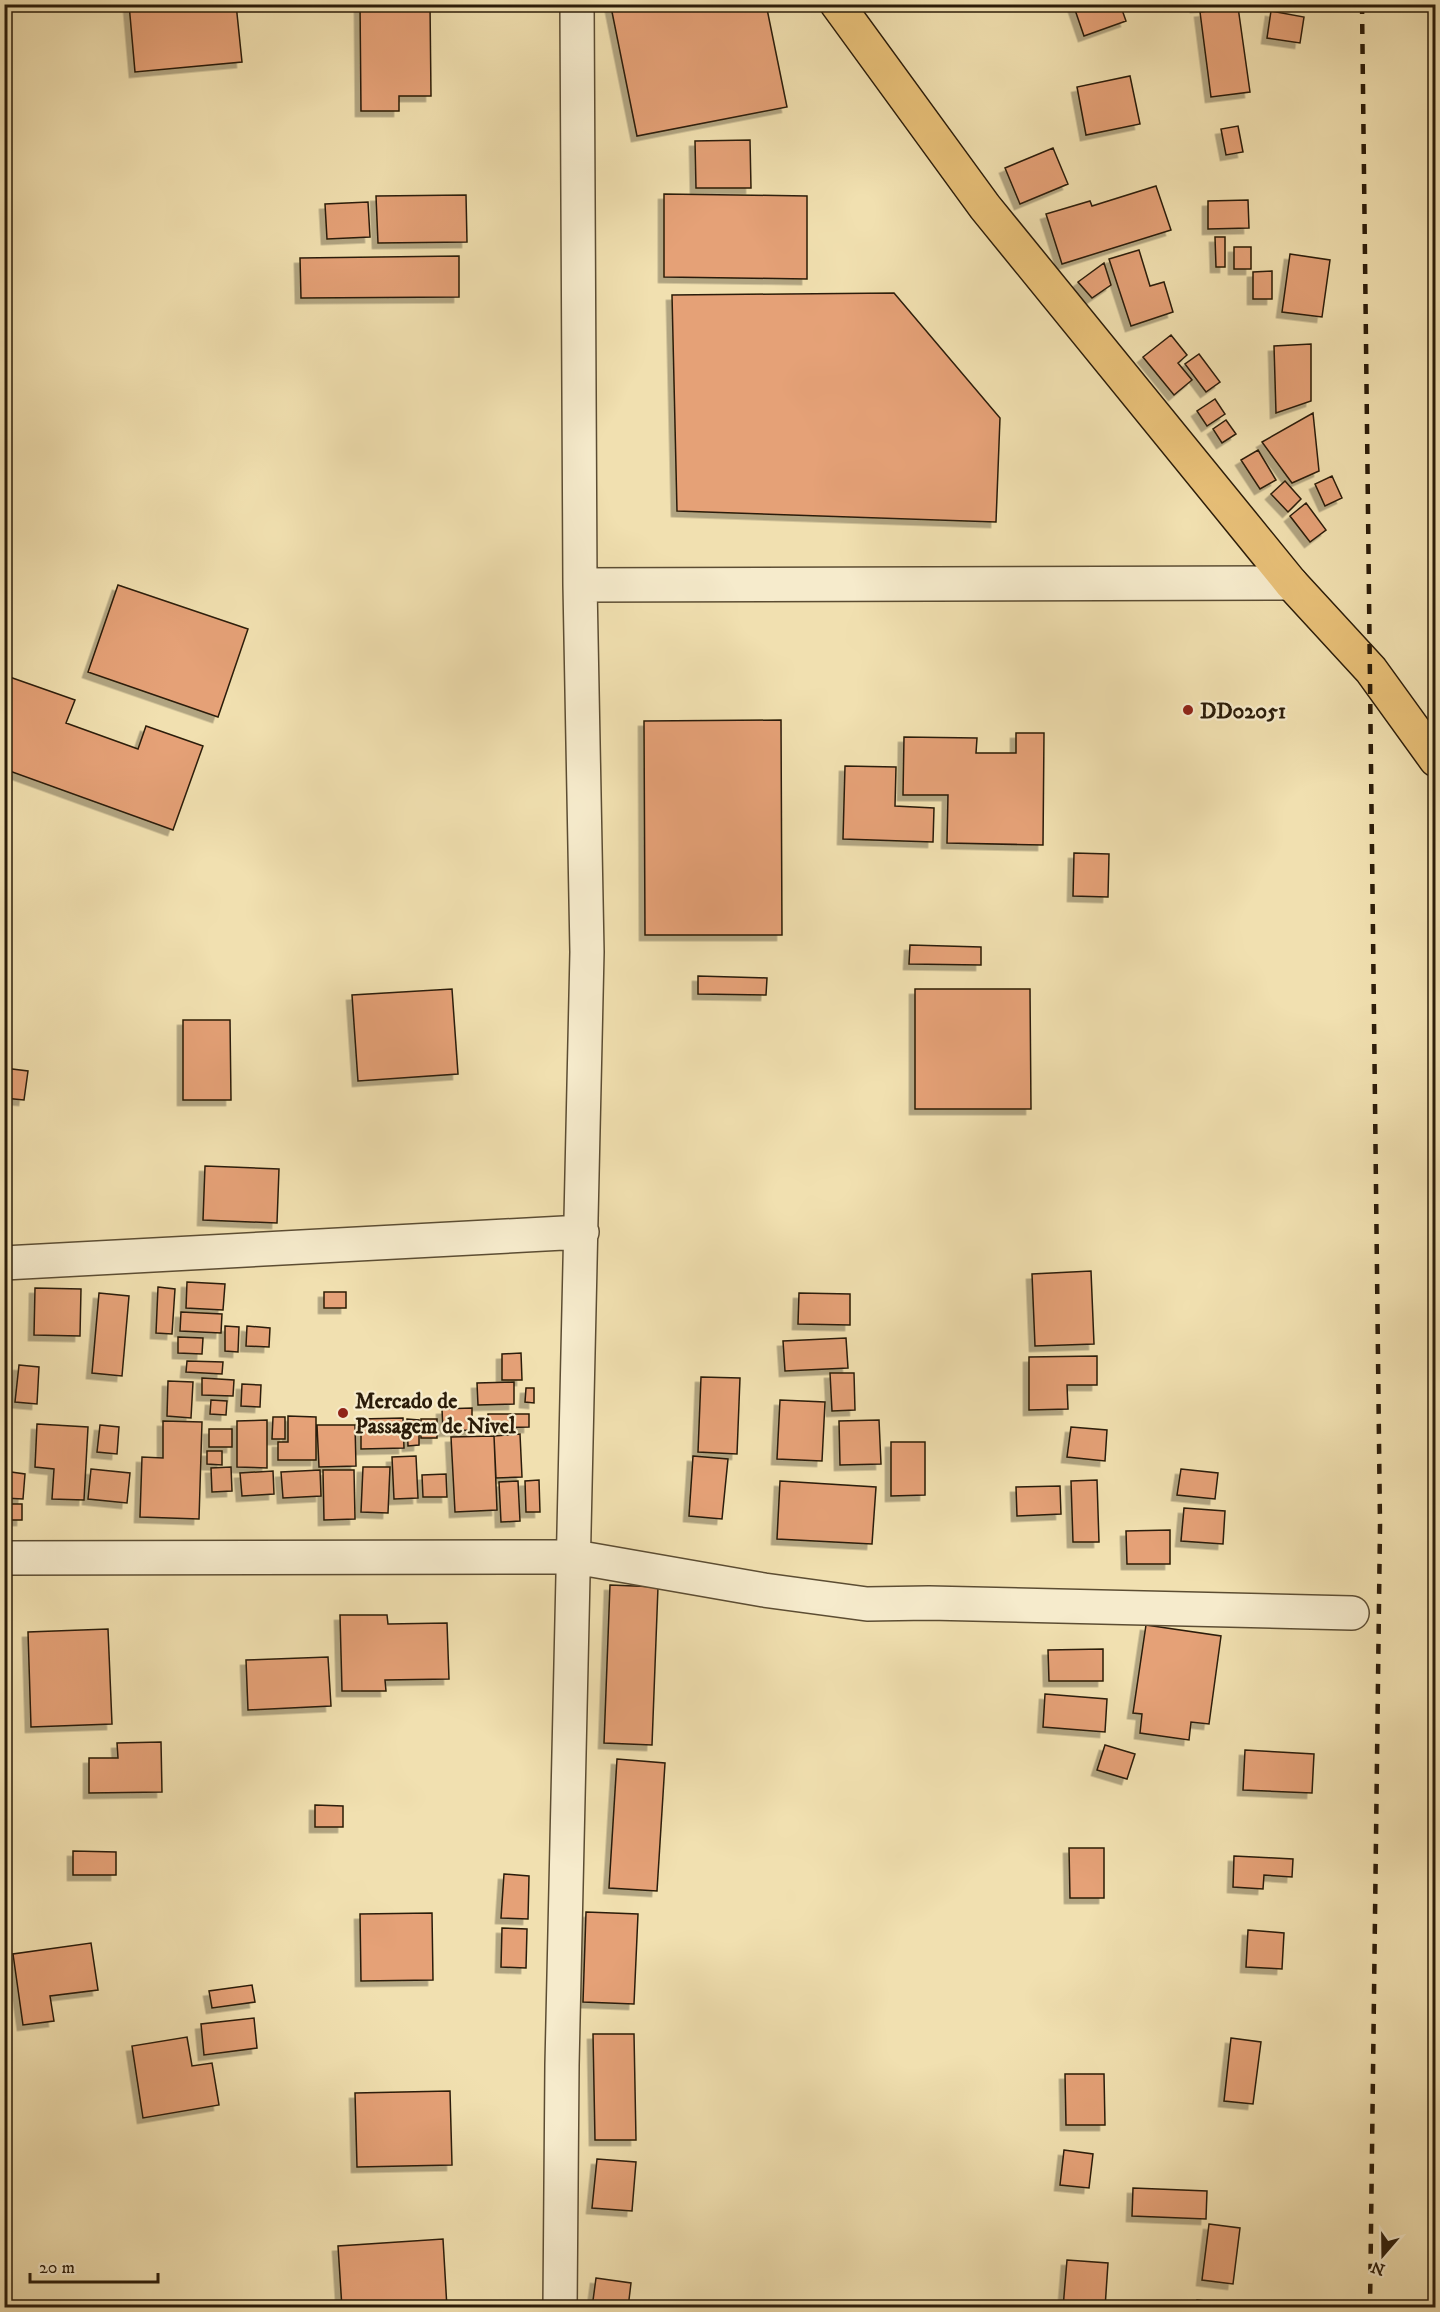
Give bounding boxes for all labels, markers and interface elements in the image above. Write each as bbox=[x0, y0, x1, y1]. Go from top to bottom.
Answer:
place label: DD02051 bbox=[1200, 698, 1286, 725]
marker: DD02051 bbox=[1181, 703, 1195, 717]
place label: Mercado de Passagem de Nivel bbox=[355, 1388, 516, 1440]
marker: Mercado de Passagem de Nivel bbox=[336, 1406, 350, 1420]
north arrow bbox=[1353, 2225, 1413, 2285]
scale bar bbox=[30, 2246, 158, 2284]
text: 20 m bbox=[39, 2257, 75, 2279]
text: N bbox=[1369, 2257, 1388, 2280]

